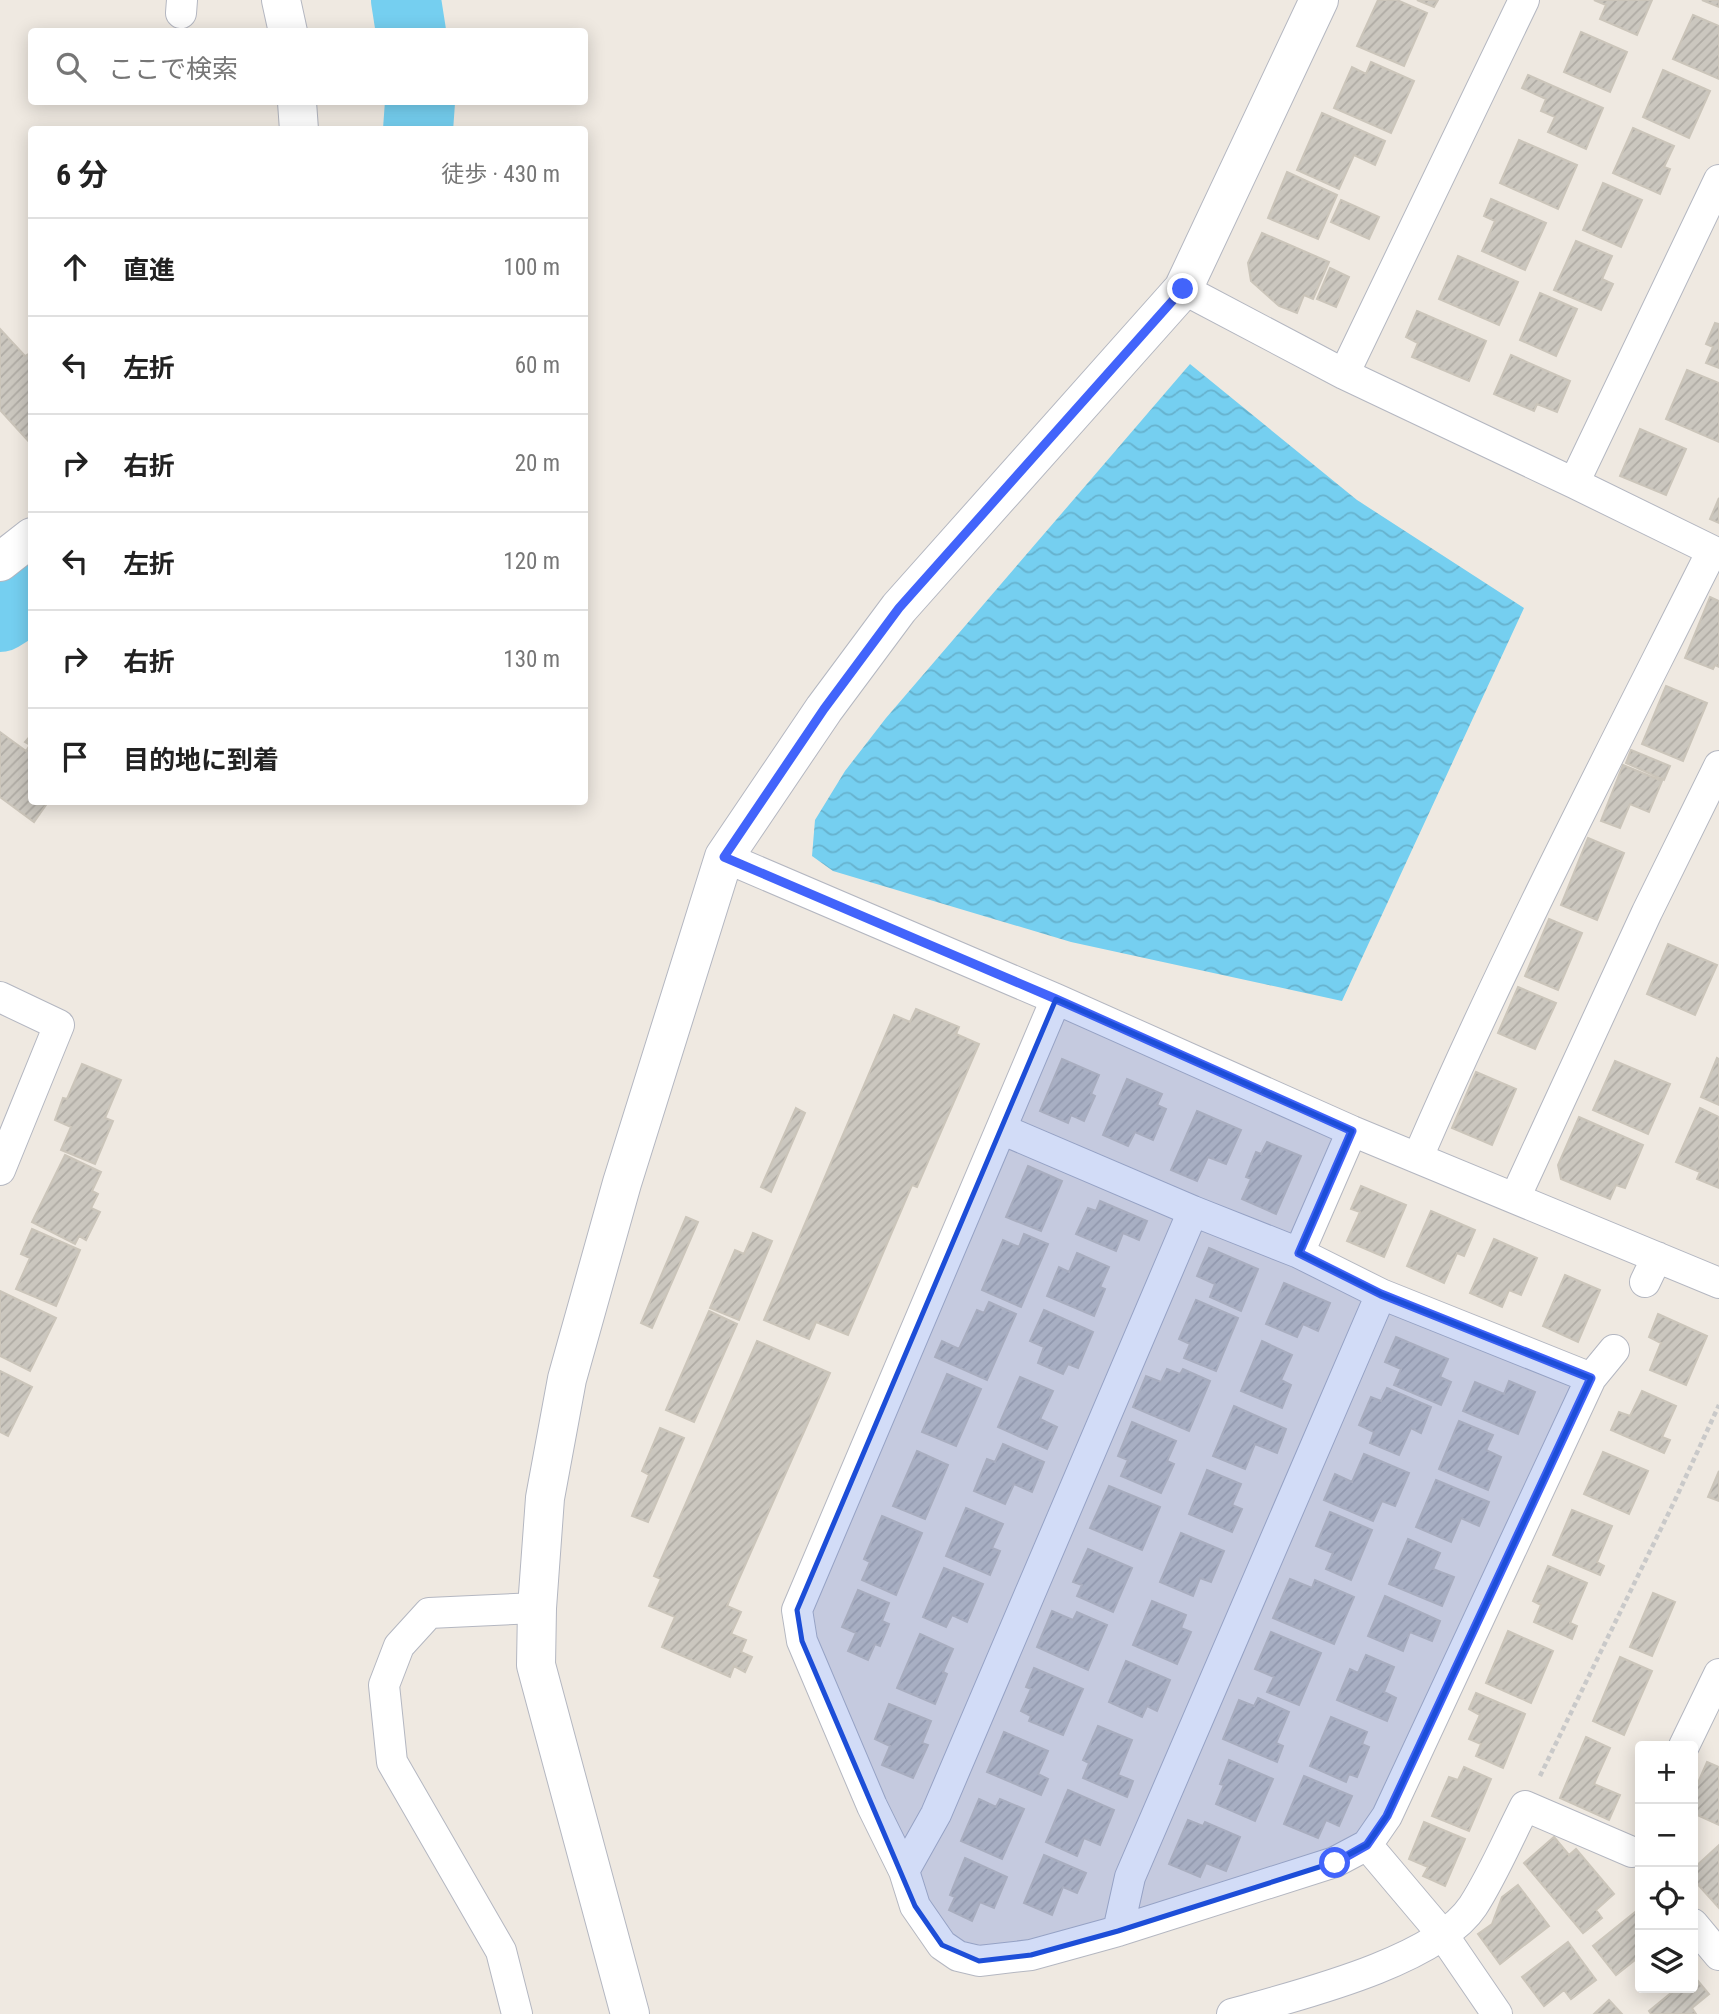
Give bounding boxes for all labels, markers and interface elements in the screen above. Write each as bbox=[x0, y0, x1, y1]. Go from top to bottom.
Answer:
search box bbox=[28, 28, 588, 105]
icon: search bbox=[52, 48, 90, 86]
text: ここで検索 bbox=[108, 54, 238, 84]
text: 6 分 bbox=[56, 157, 108, 192]
text: 徒歩 · 430 m bbox=[441, 161, 560, 188]
icon: ahead bbox=[56, 248, 94, 286]
text: 100 m bbox=[503, 254, 560, 281]
text: 直進 bbox=[123, 255, 175, 285]
route end bbox=[1167, 273, 1198, 304]
icon: left bbox=[56, 346, 94, 384]
text: 60 m bbox=[515, 352, 560, 379]
text: 左折 bbox=[123, 353, 175, 383]
icon: right bbox=[56, 444, 94, 482]
text: 20 m bbox=[515, 450, 560, 477]
text: 右折 bbox=[123, 451, 175, 481]
icon: left bbox=[56, 542, 94, 580]
text: 120 m bbox=[503, 548, 560, 575]
text: 左折 bbox=[123, 549, 175, 579]
icon: right bbox=[56, 640, 94, 678]
text: 130 m bbox=[503, 646, 560, 673]
text: 右折 bbox=[123, 647, 175, 677]
icon: arrive bbox=[56, 738, 94, 776]
text: 目的地に到着 bbox=[123, 745, 279, 775]
map controls bbox=[1635, 1741, 1698, 1993]
button: + bbox=[1635, 1741, 1698, 1804]
button: − bbox=[1635, 1804, 1698, 1867]
route start bbox=[1319, 1847, 1350, 1878]
button: locate bbox=[1635, 1867, 1698, 1930]
button: layers bbox=[1635, 1930, 1698, 1993]

